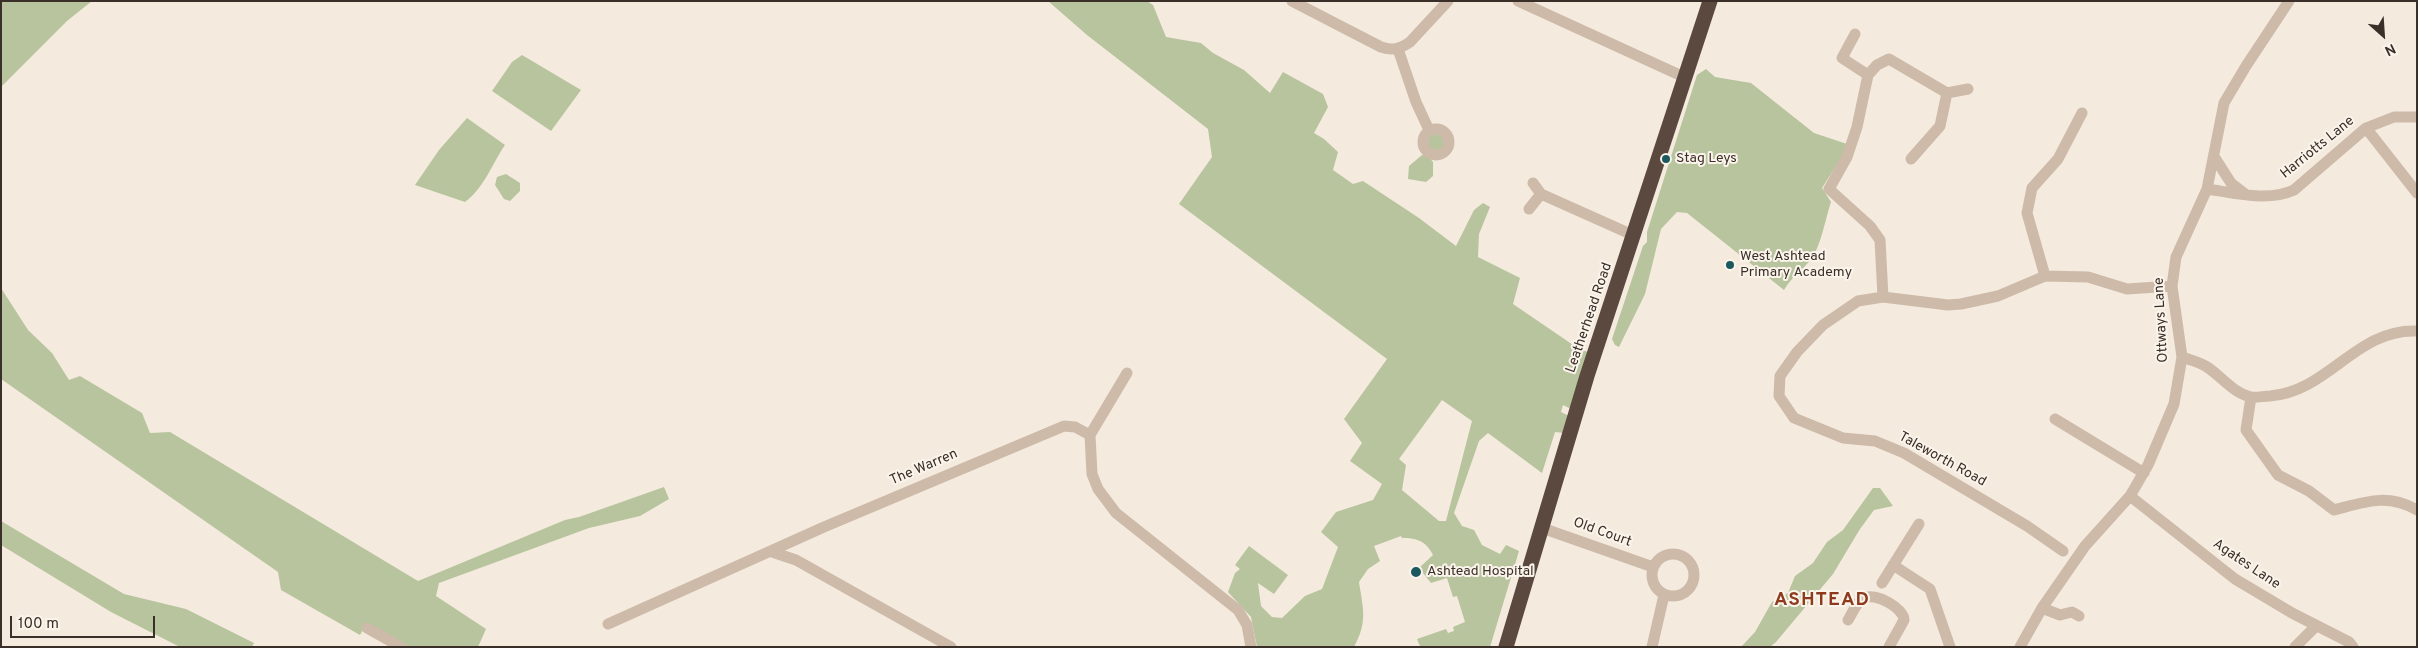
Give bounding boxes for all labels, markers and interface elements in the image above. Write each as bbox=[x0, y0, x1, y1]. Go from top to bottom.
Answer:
north arrow bbox=[2358, 10, 2408, 60]
text: N bbox=[2382, 39, 2398, 59]
street label: Harriotts Lane bbox=[2278, 113, 2358, 183]
place label: Stag Leys bbox=[1676, 151, 1737, 167]
marker: Stag Leys bbox=[1660, 153, 1672, 165]
place label: West Ashtead Primary Academy bbox=[1740, 249, 1852, 282]
marker: West Ashtead Primary Academy bbox=[1724, 259, 1736, 271]
street label: Leatherhead Road bbox=[1563, 261, 1617, 375]
street label: Ottways Lane bbox=[2151, 277, 2173, 363]
street label: Taleworth Road bbox=[1895, 429, 1989, 491]
street label: The Warren bbox=[888, 446, 960, 490]
street label: Old Court bbox=[1571, 515, 1633, 551]
street label: Agates Lane bbox=[2209, 536, 2283, 594]
place label: Ashtead Hospital bbox=[1427, 564, 1534, 580]
marker: Ashtead Hospital bbox=[1409, 565, 1423, 579]
district label: ASHTEAD bbox=[1773, 590, 1871, 612]
scale bar bbox=[12, 606, 158, 638]
text: 100 m bbox=[18, 615, 59, 634]

